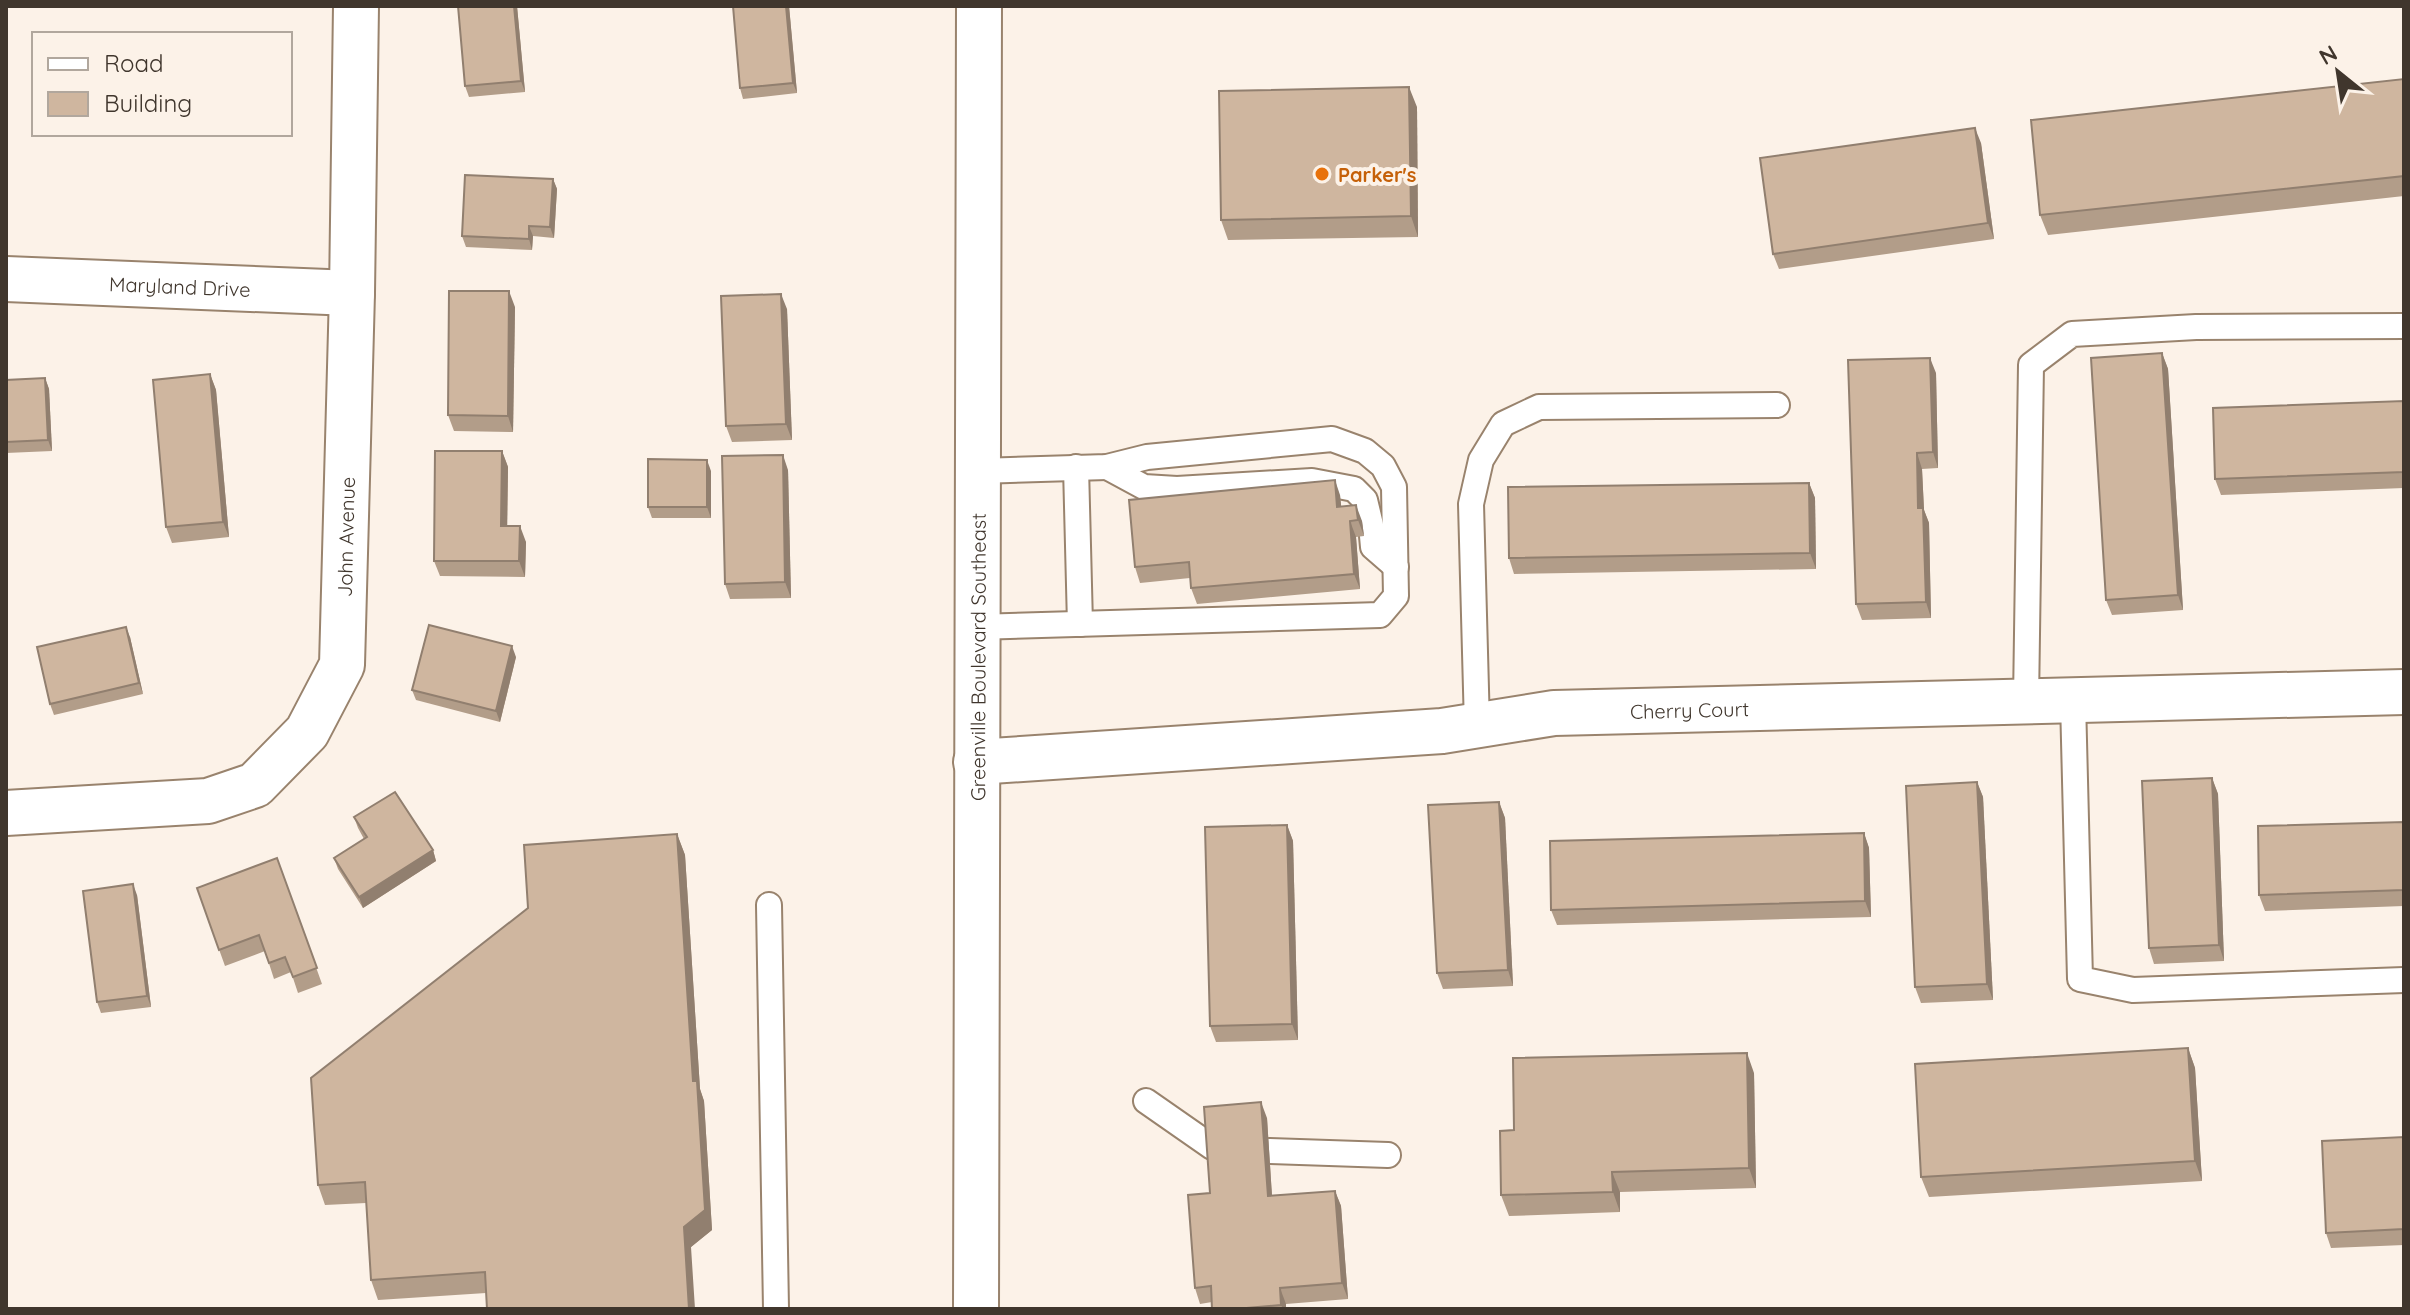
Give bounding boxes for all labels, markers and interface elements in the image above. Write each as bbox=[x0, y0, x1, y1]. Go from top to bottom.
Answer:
legend bbox=[32, 32, 292, 136]
north arrow bbox=[2298, 32, 2378, 112]
text: N bbox=[2314, 39, 2342, 71]
text: Road bbox=[104, 48, 164, 78]
text: Building bbox=[104, 88, 192, 118]
place label: Parker's bbox=[1338, 162, 1417, 187]
marker: Parker's bbox=[1313, 165, 1331, 183]
street label: Maryland Drive bbox=[109, 271, 251, 301]
street label: John Avenue bbox=[331, 476, 360, 597]
street label: Greenville Boulevard Southeast bbox=[965, 513, 990, 801]
street label: Cherry Court bbox=[1630, 696, 1750, 724]

